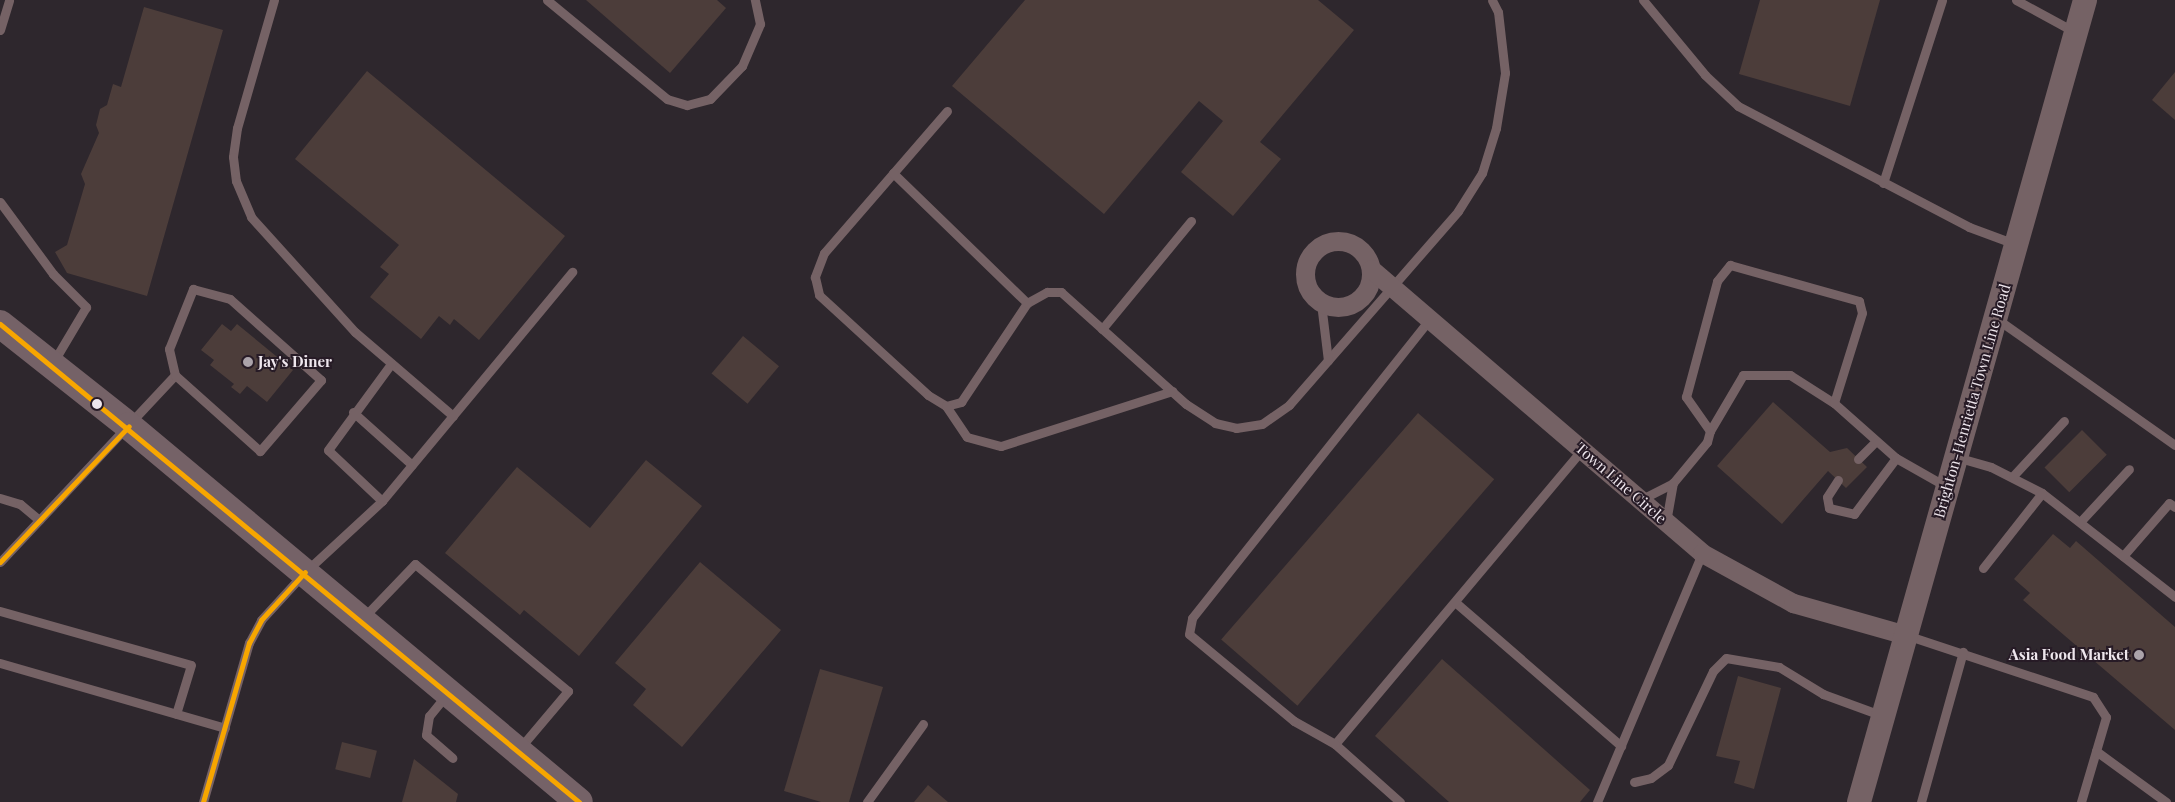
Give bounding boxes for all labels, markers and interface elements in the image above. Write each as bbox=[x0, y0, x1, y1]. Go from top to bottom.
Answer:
street label: Brighton-Henrietta Town Line Road bbox=[1930, 282, 2014, 520]
place label: Jay's Diner bbox=[258, 353, 332, 371]
marker: Jay's Diner bbox=[242, 356, 254, 368]
unlabelled marker bbox=[92, 399, 102, 409]
street label: Town Line Circle bbox=[1572, 439, 1670, 527]
place label: Asia Food Market bbox=[2009, 646, 2129, 664]
marker: Asia Food Market bbox=[2133, 649, 2145, 661]

